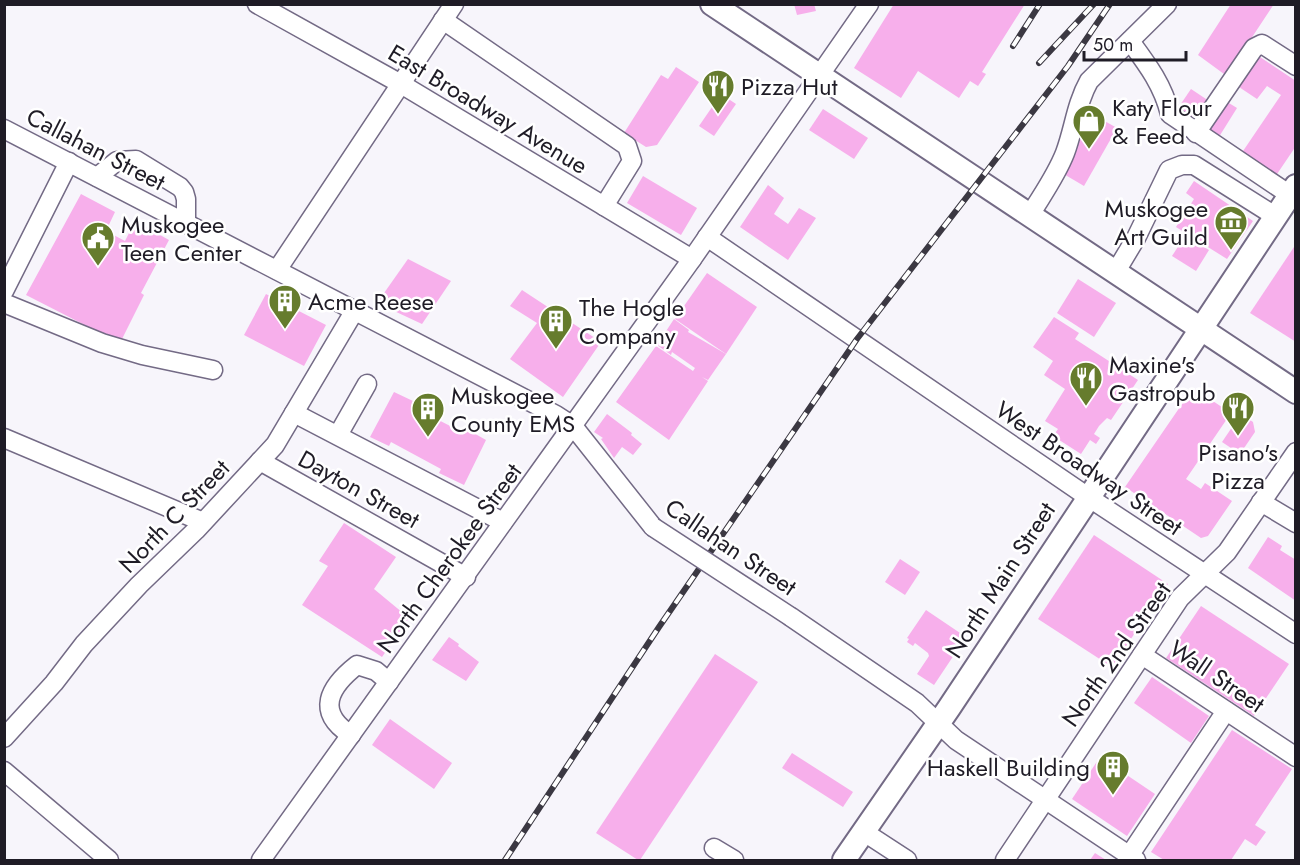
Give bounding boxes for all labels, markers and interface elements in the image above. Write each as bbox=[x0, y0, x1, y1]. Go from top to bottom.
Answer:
scale bar bbox=[1084, 24, 1186, 62]
text: 50 m bbox=[1093, 32, 1133, 58]
street label: East Broadway Avenue bbox=[382, 35, 594, 183]
restaurant icon: Pizza Hut bbox=[700, 68, 736, 115]
place label: Pizza Hut bbox=[741, 69, 838, 104]
place label: Katy Flour & Feed bbox=[1112, 90, 1213, 153]
street label: Callahan Street bbox=[20, 99, 172, 199]
shop icon: Katy Flour & Feed bbox=[1071, 103, 1107, 150]
place label: Muskogee Art Guild bbox=[1105, 191, 1208, 254]
museum icon: Muskogee Art Guild bbox=[1213, 204, 1249, 251]
place label: Muskogee Teen Center bbox=[121, 207, 243, 270]
public building icon: Muskogee Teen Center bbox=[80, 220, 116, 267]
building icon: Acme Reese bbox=[267, 283, 303, 330]
place label: Acme Reese bbox=[308, 284, 434, 319]
place label: The Hogle Company bbox=[579, 290, 684, 353]
building icon: The Hogle Company bbox=[538, 303, 574, 350]
place label: Maxine's Gastropub bbox=[1109, 347, 1216, 410]
restaurant icon: Maxine's Gastropub bbox=[1068, 360, 1104, 407]
place label: Muskogee County EMS bbox=[451, 378, 575, 441]
restaurant icon: Pisano's Pizza bbox=[1220, 390, 1256, 437]
building icon: Muskogee County EMS bbox=[410, 391, 446, 438]
street label: West Broadway Street bbox=[988, 392, 1190, 544]
place label: Pisano's Pizza bbox=[1198, 435, 1278, 498]
street label: Dayton Street bbox=[292, 441, 426, 537]
street label: North C Street bbox=[111, 451, 238, 581]
street label: North Cherokee Street bbox=[368, 456, 530, 660]
street label: Callahan Street bbox=[658, 490, 804, 604]
street label: North Main Street bbox=[936, 495, 1064, 665]
street label: North 2nd Street bbox=[1053, 574, 1179, 734]
street label: Wall Street bbox=[1162, 631, 1272, 721]
building icon: Haskell Building bbox=[1095, 749, 1131, 796]
place label: Haskell Building bbox=[927, 750, 1090, 785]

